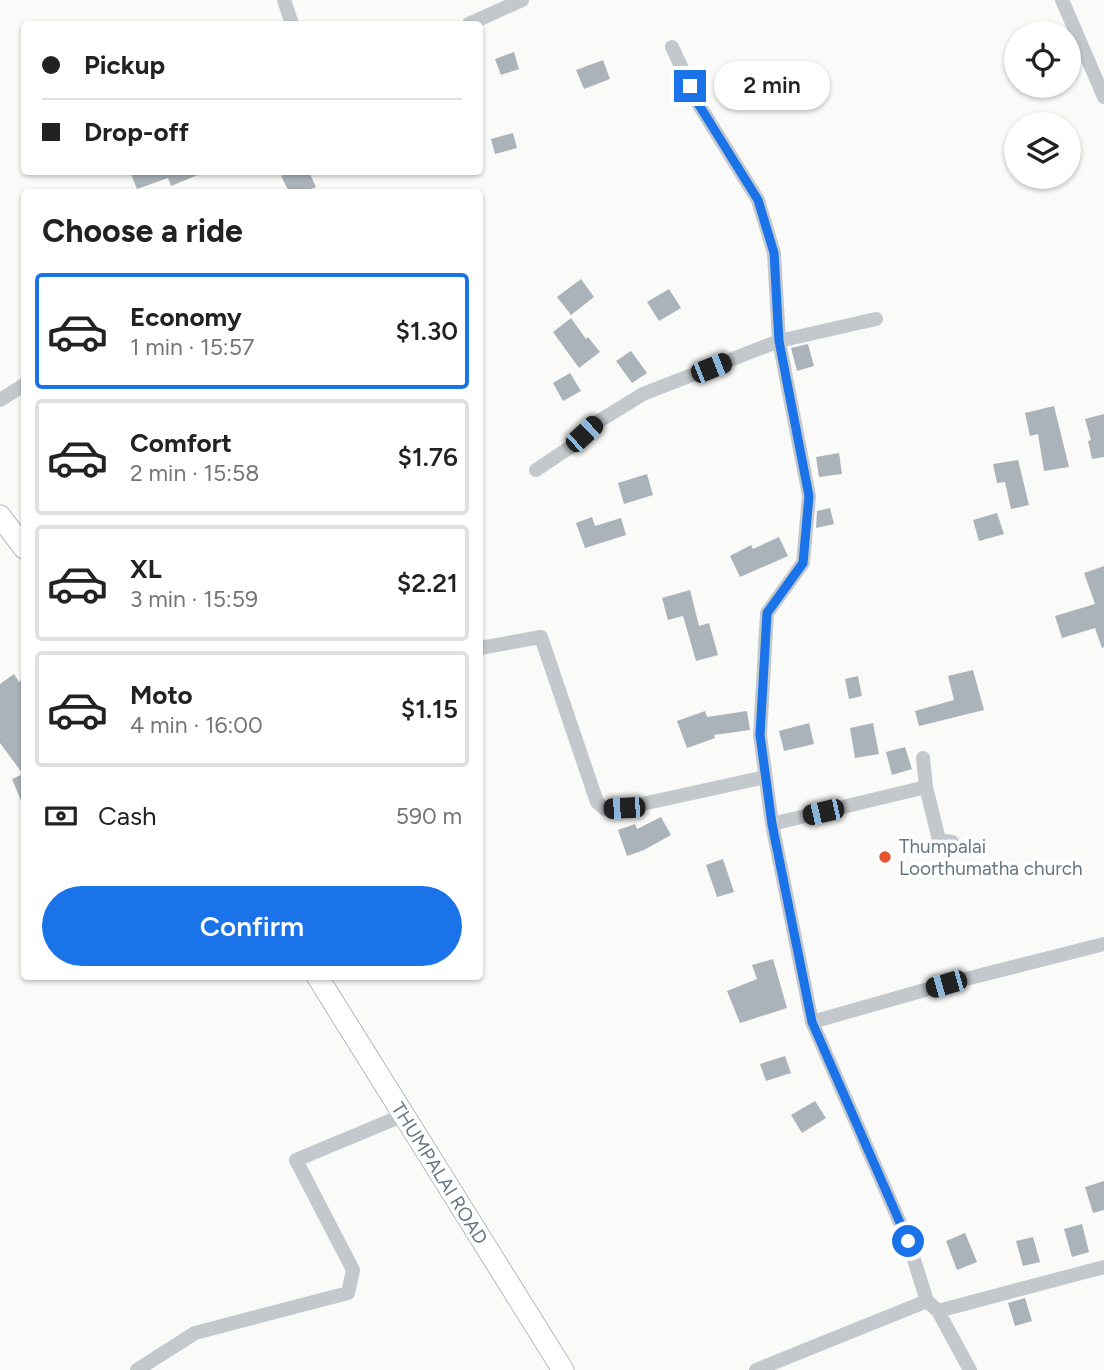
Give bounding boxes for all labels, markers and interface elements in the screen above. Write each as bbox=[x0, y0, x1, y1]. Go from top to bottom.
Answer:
map controls bbox=[1004, 21, 1081, 189]
button: locate bbox=[1004, 21, 1081, 98]
text: Pickup bbox=[84, 49, 165, 81]
callout: 2 min bbox=[714, 62, 830, 110]
route end bbox=[674, 70, 706, 102]
text: 2 min bbox=[743, 71, 801, 99]
button: layers bbox=[1004, 112, 1081, 189]
text: Drop-off bbox=[84, 116, 189, 148]
text: Choose a ride bbox=[42, 212, 243, 250]
icon: car bbox=[46, 300, 109, 363]
text: Economy bbox=[130, 301, 242, 333]
text: $1.30 bbox=[395, 315, 458, 347]
text: 1 min · 15:57 bbox=[130, 333, 254, 361]
car bbox=[688, 350, 735, 386]
car bbox=[562, 412, 607, 456]
icon: car bbox=[46, 426, 109, 489]
text: Comfort bbox=[130, 427, 232, 459]
text: $1.76 bbox=[397, 441, 458, 473]
text: 2 min · 15:58 bbox=[130, 459, 259, 487]
icon: car bbox=[46, 552, 109, 615]
text: XL bbox=[130, 553, 162, 585]
text: $2.21 bbox=[397, 567, 458, 599]
text: 3 min · 15:59 bbox=[130, 585, 258, 613]
icon: car bbox=[46, 678, 109, 741]
text: Moto bbox=[130, 679, 193, 711]
text: $1.15 bbox=[401, 693, 458, 725]
text: 4 min · 16:00 bbox=[130, 711, 263, 739]
car bbox=[603, 796, 646, 820]
icon: cash bbox=[42, 797, 80, 835]
car bbox=[801, 797, 846, 827]
text: Cash bbox=[98, 800, 157, 832]
text: 590 m bbox=[396, 802, 462, 830]
place label: Thumpalai Loorthumatha church bbox=[899, 835, 1083, 880]
marker: Thumpalai Loorthumatha church bbox=[877, 849, 893, 865]
button: Confirm bbox=[42, 886, 462, 966]
car bbox=[923, 968, 970, 1000]
street label: THUMPALAI ROAD bbox=[387, 1098, 493, 1249]
route start bbox=[892, 1225, 924, 1257]

